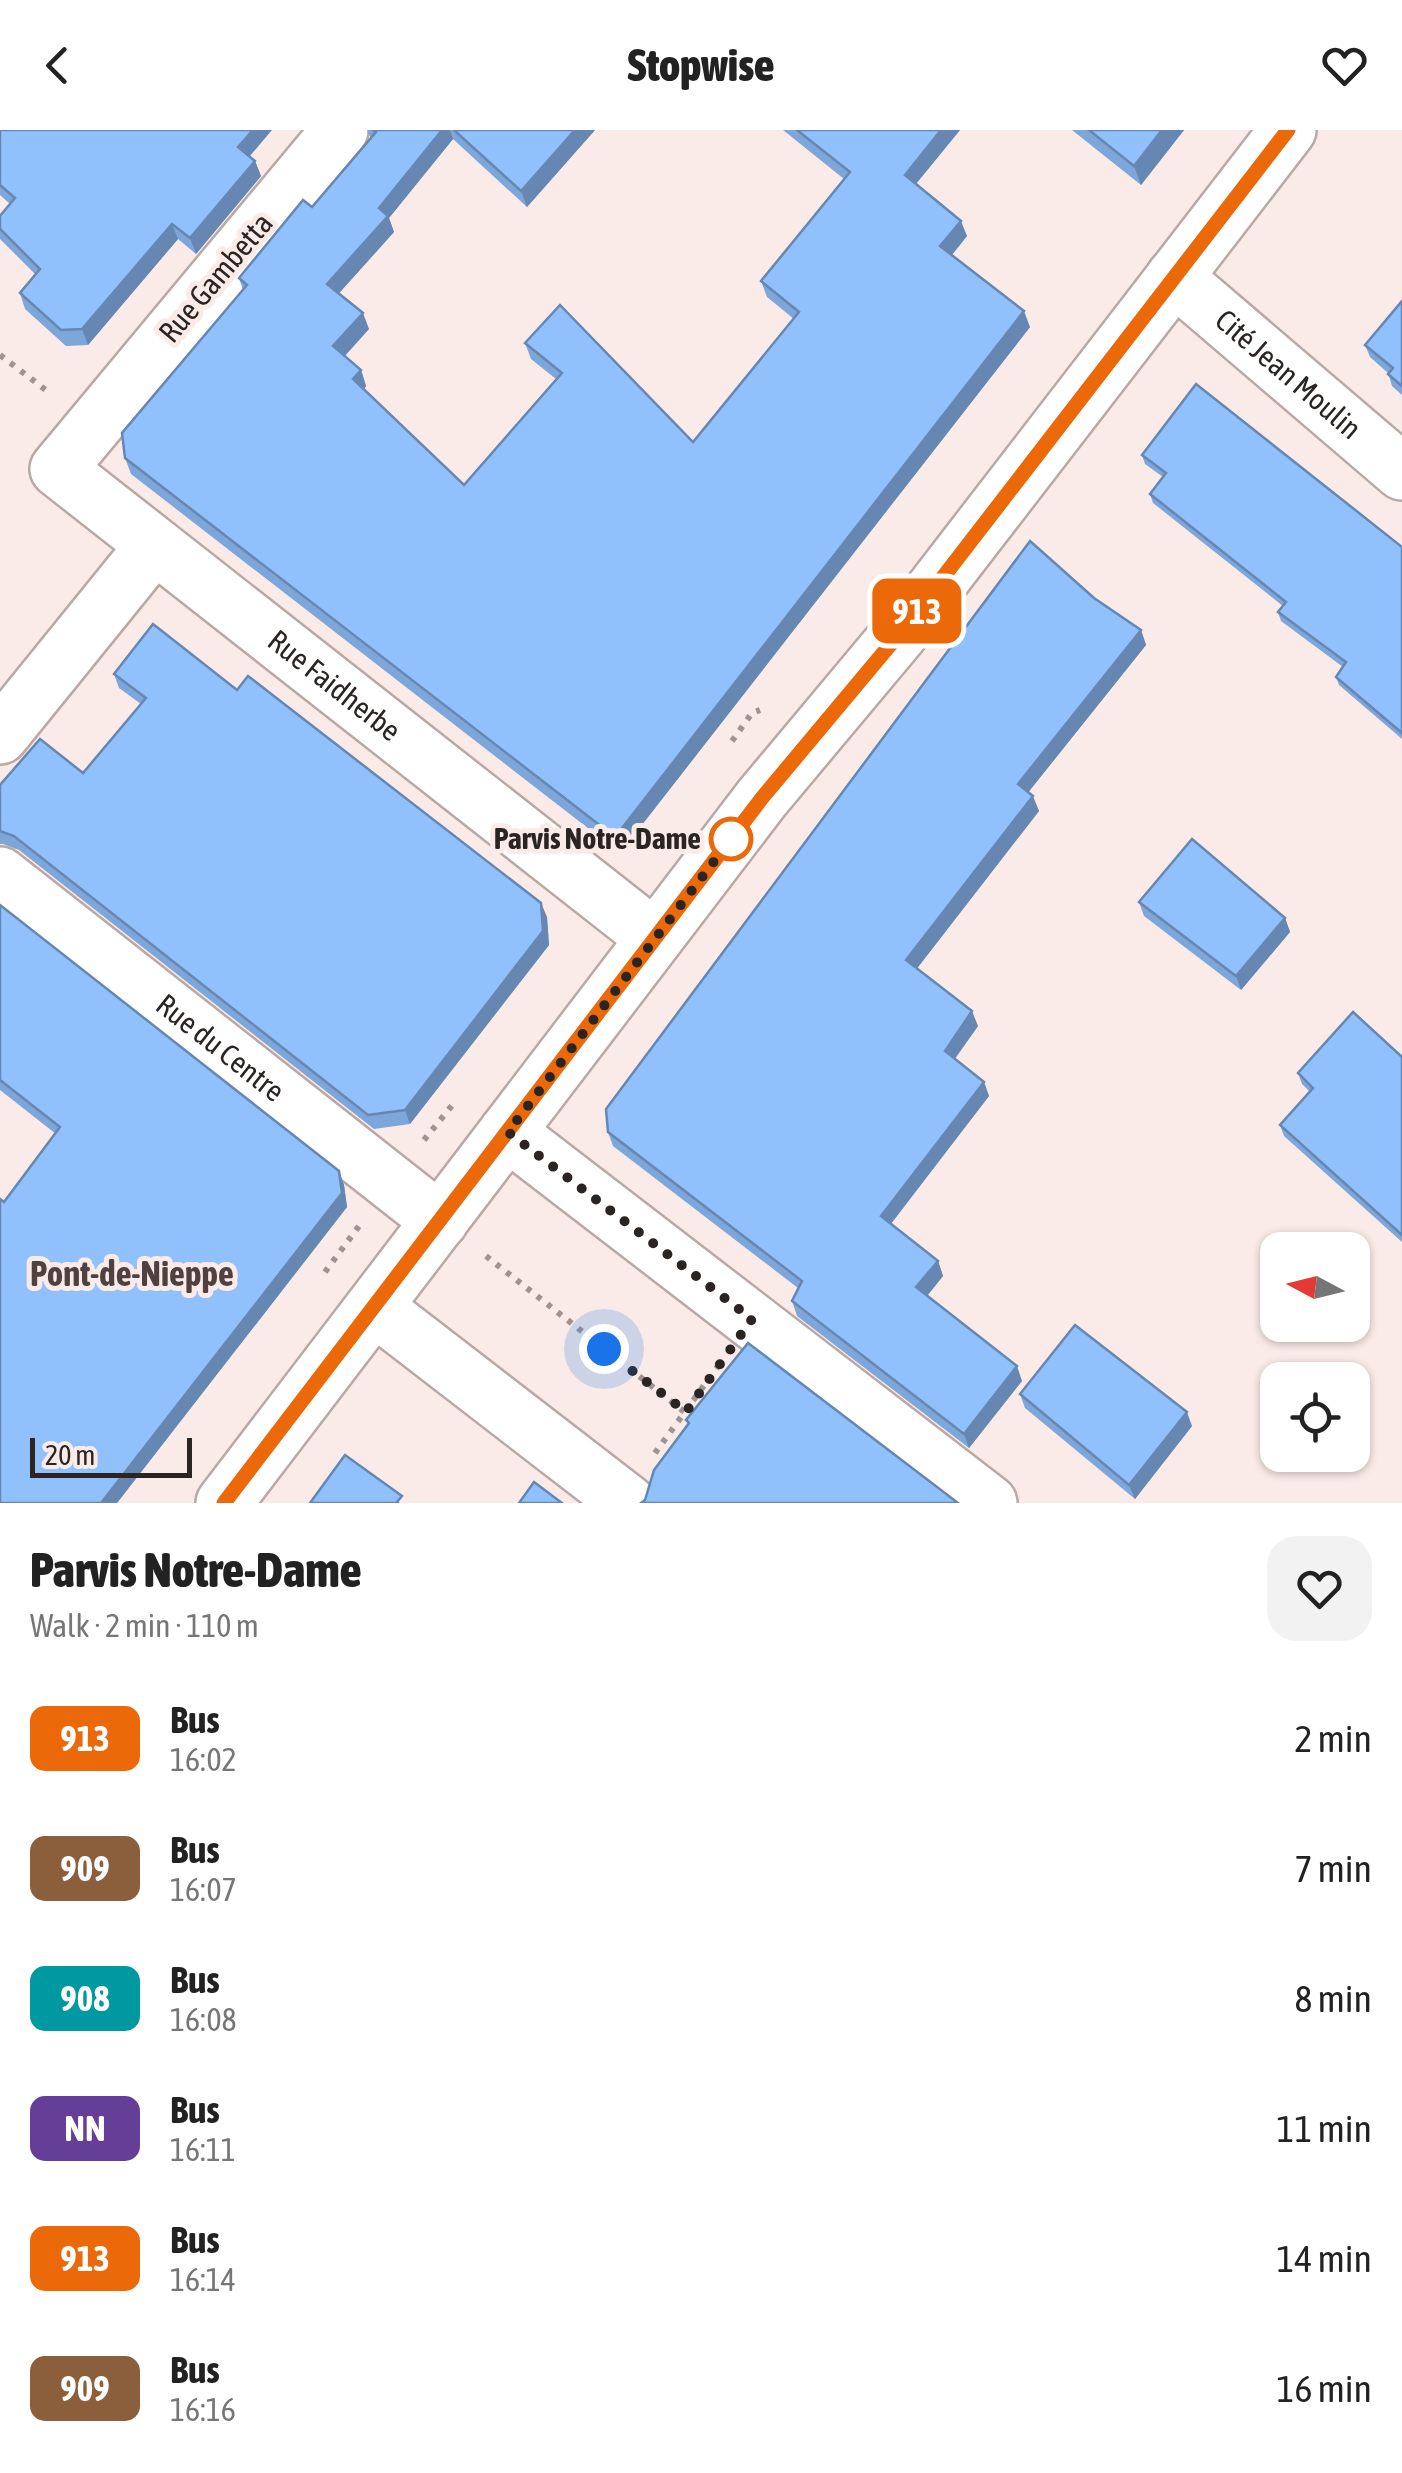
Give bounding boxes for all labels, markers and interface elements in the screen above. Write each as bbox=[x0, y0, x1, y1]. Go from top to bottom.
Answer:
icon: back bbox=[30, 38, 85, 93]
icon: heart bbox=[1317, 38, 1372, 93]
text: Stopwise bbox=[628, 39, 774, 91]
street label: Rue Gambetta bbox=[152, 206, 279, 349]
street label: Cité Jean Moulin bbox=[1209, 302, 1368, 445]
line badge: 913 bbox=[860, 578, 974, 644]
text: 913 bbox=[892, 591, 942, 631]
street label: Rue Faidherbe bbox=[262, 623, 408, 747]
marker: Parvis Notre-Dame bbox=[710, 818, 752, 860]
place label: Parvis Notre-Dame bbox=[494, 821, 701, 855]
street label: Rue du Centre bbox=[150, 987, 291, 1108]
north arrow bbox=[1260, 1232, 1370, 1342]
map controls bbox=[1260, 1232, 1370, 1472]
district label: Pont-de-Nieppe bbox=[30, 1253, 234, 1293]
your location bbox=[579, 1324, 629, 1374]
button: locate bbox=[1260, 1362, 1370, 1472]
scale bar bbox=[30, 1433, 192, 1478]
text: 20 m bbox=[45, 1439, 95, 1471]
button: heart bbox=[1267, 1536, 1372, 1641]
text: Parvis Notre-Dame bbox=[30, 1542, 362, 1597]
text: Walk · 2 min · 110 m bbox=[30, 1607, 259, 1644]
text: Bus bbox=[170, 1698, 220, 1741]
text: 2 min bbox=[1294, 1717, 1372, 1760]
text: 913 bbox=[60, 1718, 110, 1758]
text: 16:02 bbox=[170, 1741, 237, 1778]
text: Bus bbox=[170, 1828, 220, 1871]
text: 7 min bbox=[1294, 1847, 1372, 1890]
text: 909 bbox=[60, 1848, 110, 1888]
text: 16:07 bbox=[170, 1871, 237, 1908]
text: Bus bbox=[170, 1958, 220, 2001]
text: 8 min bbox=[1294, 1977, 1372, 2020]
text: 908 bbox=[60, 1978, 110, 2018]
text: 16:08 bbox=[170, 2001, 237, 2038]
text: Bus bbox=[170, 2088, 220, 2131]
text: 11 min bbox=[1277, 2107, 1372, 2150]
text: NN bbox=[64, 2108, 106, 2148]
text: 16:11 bbox=[170, 2131, 236, 2168]
text: Bus bbox=[170, 2218, 220, 2261]
text: 14 min bbox=[1277, 2237, 1372, 2280]
text: 913 bbox=[60, 2238, 110, 2278]
text: 16:14 bbox=[170, 2261, 236, 2298]
text: Bus bbox=[170, 2348, 220, 2391]
text: 16 min bbox=[1277, 2367, 1372, 2410]
text: 909 bbox=[60, 2368, 110, 2408]
text: 16:16 bbox=[170, 2391, 236, 2428]

